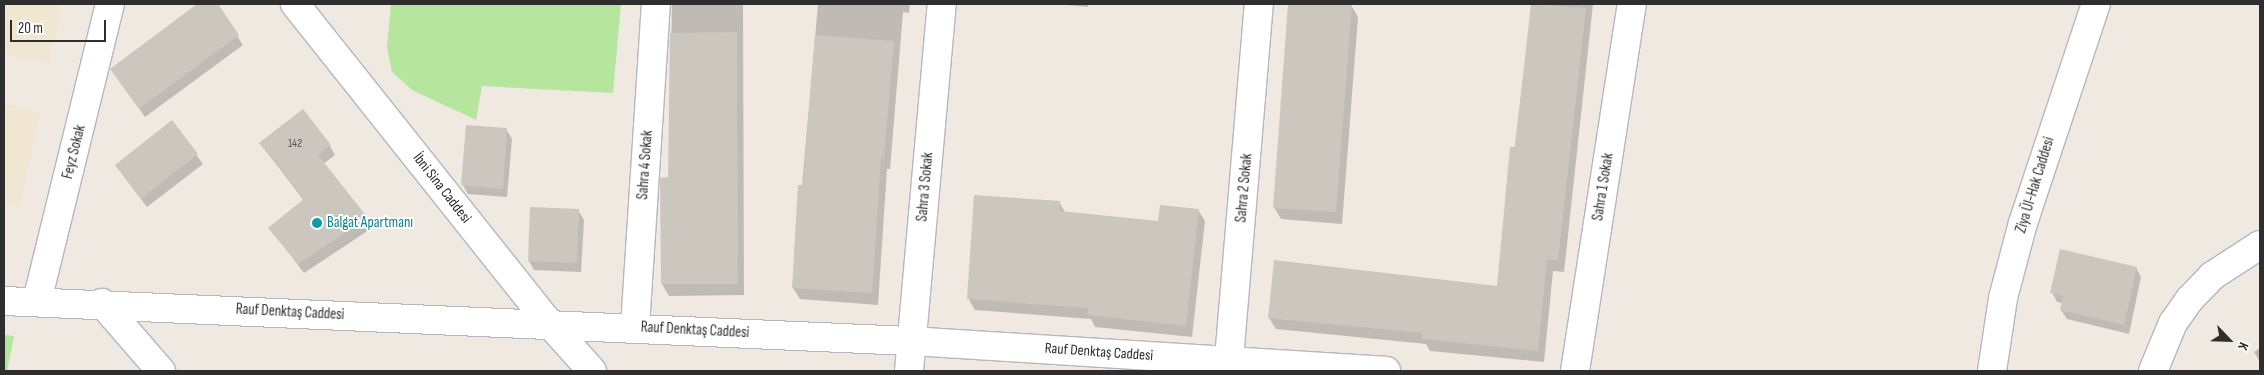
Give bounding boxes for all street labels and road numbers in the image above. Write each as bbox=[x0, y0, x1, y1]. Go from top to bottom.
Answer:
street label: Feyz Sokak bbox=[59, 123, 89, 181]
street label: Sahra 4 Sokak bbox=[634, 130, 656, 200]
street label: Ziya Ül-Hak Caddesi bbox=[2012, 135, 2058, 235]
street label: İbni Sina Caddesi bbox=[409, 149, 475, 227]
street label: Sahra 3 Sokak bbox=[913, 152, 937, 222]
street label: Sahra 1 Sokak bbox=[1589, 152, 1617, 222]
street label: Sahra 2 Sokak bbox=[1232, 153, 1256, 223]
street label: Rauf Denktaş Caddesi bbox=[235, 300, 345, 324]
street label: Rauf Denktaş Caddesi bbox=[640, 318, 750, 342]
street label: Rauf Denktaş Caddesi bbox=[1044, 339, 1154, 365]

